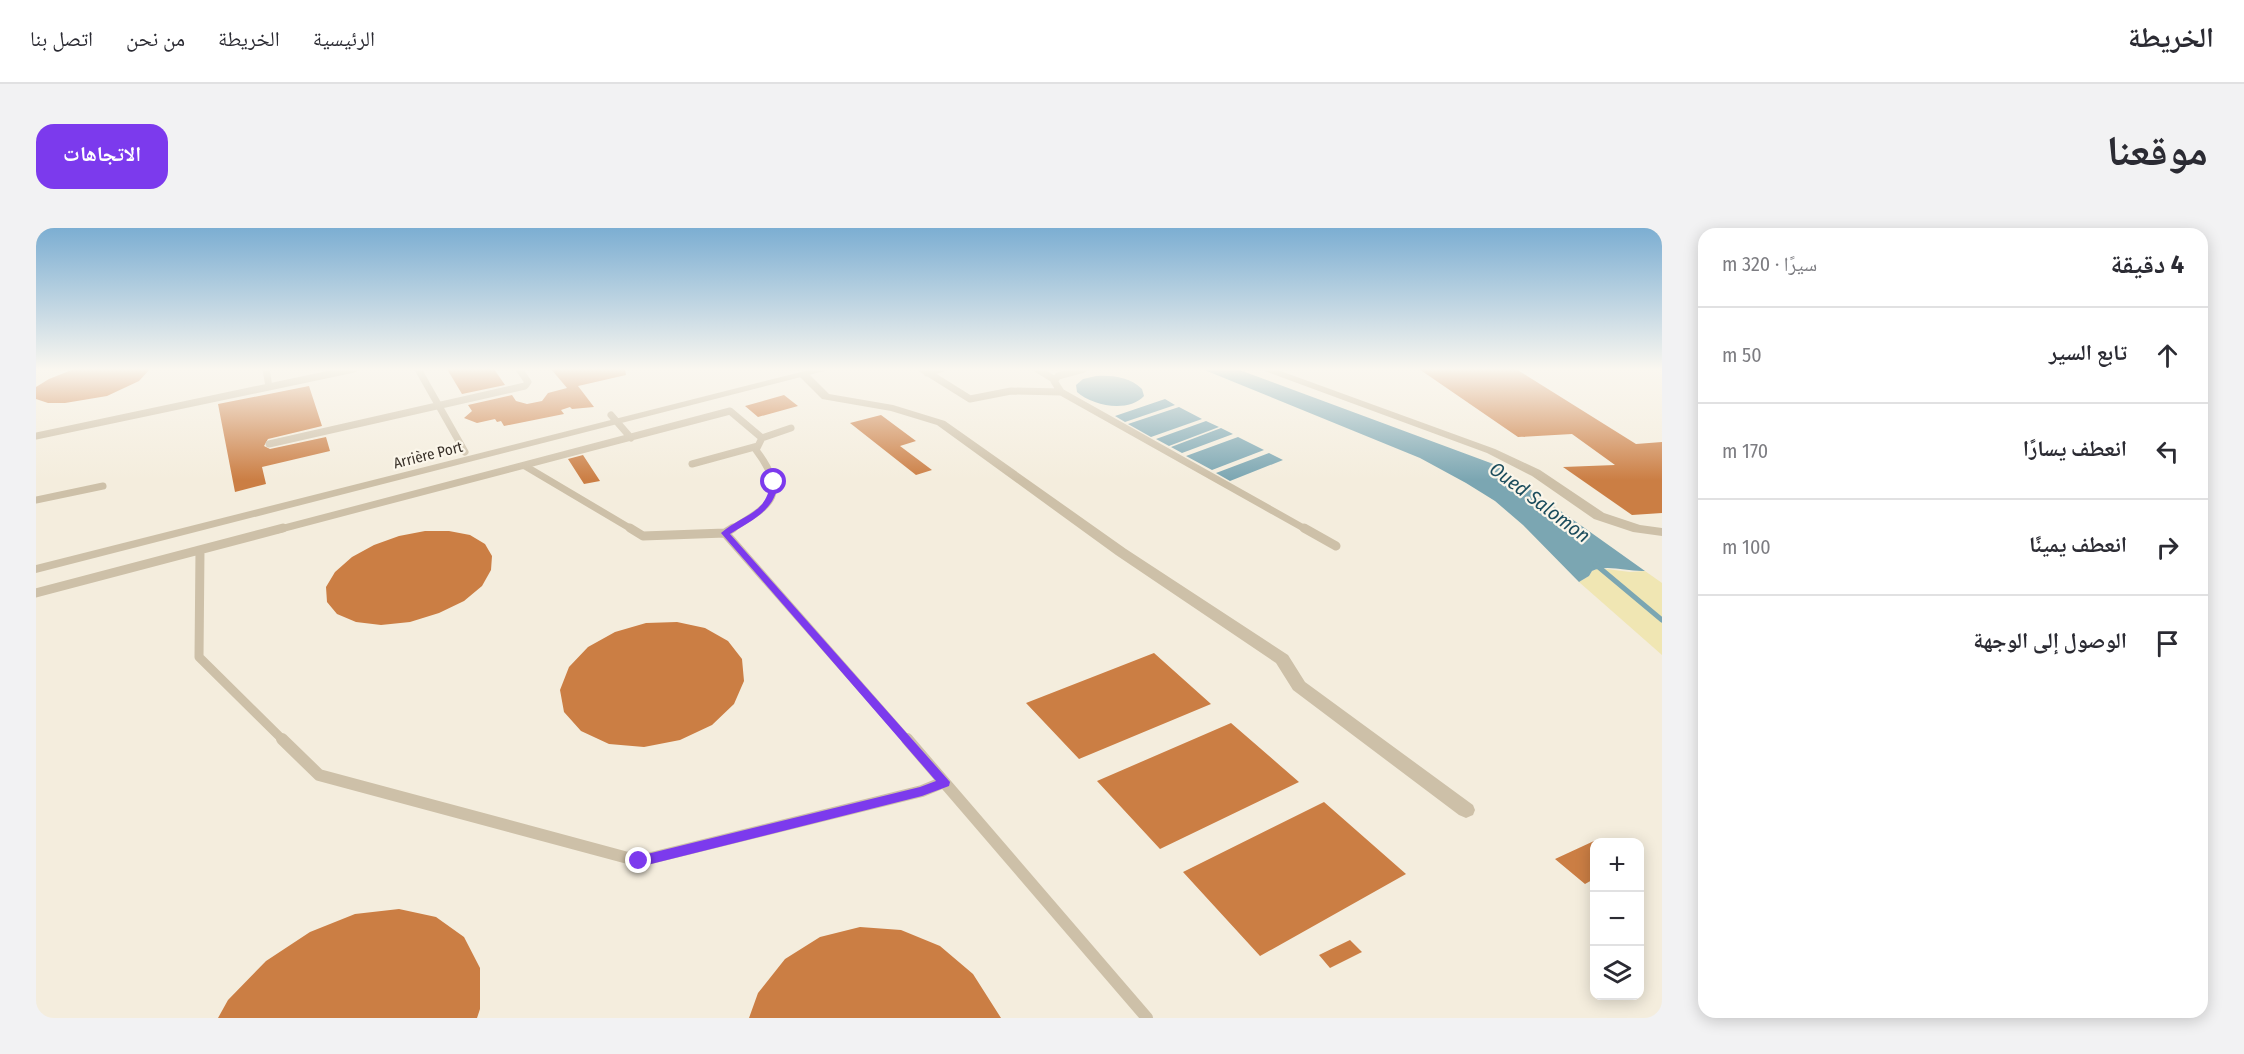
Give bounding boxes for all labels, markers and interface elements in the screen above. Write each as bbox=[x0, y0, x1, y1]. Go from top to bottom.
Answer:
text: الخريطة bbox=[2128, 21, 2214, 54]
text: اتصل بنا bbox=[30, 26, 93, 52]
text: من نحن bbox=[126, 26, 185, 52]
text: الخريطة bbox=[218, 26, 280, 52]
text: الرئيسية bbox=[313, 26, 375, 52]
button: الاتجاهات bbox=[36, 124, 168, 189]
text: موقعنا bbox=[2107, 126, 2208, 176]
text: 4 دقيقة bbox=[2111, 249, 2184, 280]
text: سيرًا · 320 m bbox=[1722, 252, 1817, 276]
text: تابع السير bbox=[2049, 339, 2127, 366]
icon: ahead bbox=[2151, 339, 2184, 372]
text: 50 m bbox=[1722, 343, 1762, 367]
text: انعطف يسارًا bbox=[2023, 435, 2127, 462]
icon: left bbox=[2151, 435, 2184, 468]
street label: Arrière Port bbox=[392, 438, 465, 472]
text: 170 m bbox=[1722, 439, 1768, 463]
water label: Oued Salomon bbox=[1485, 456, 1595, 548]
route start bbox=[760, 468, 786, 494]
text: انعطف يمينًا bbox=[2029, 531, 2127, 558]
icon: right bbox=[2151, 531, 2184, 564]
text: 100 m bbox=[1722, 535, 1771, 559]
text: الوصول إلى الوجهة bbox=[1973, 627, 2127, 654]
icon: arrive bbox=[2151, 627, 2184, 660]
map controls bbox=[1590, 838, 1644, 1000]
button: + bbox=[1590, 838, 1644, 892]
route end bbox=[625, 847, 651, 873]
button: − bbox=[1590, 892, 1644, 946]
button: layers bbox=[1590, 946, 1644, 1000]

